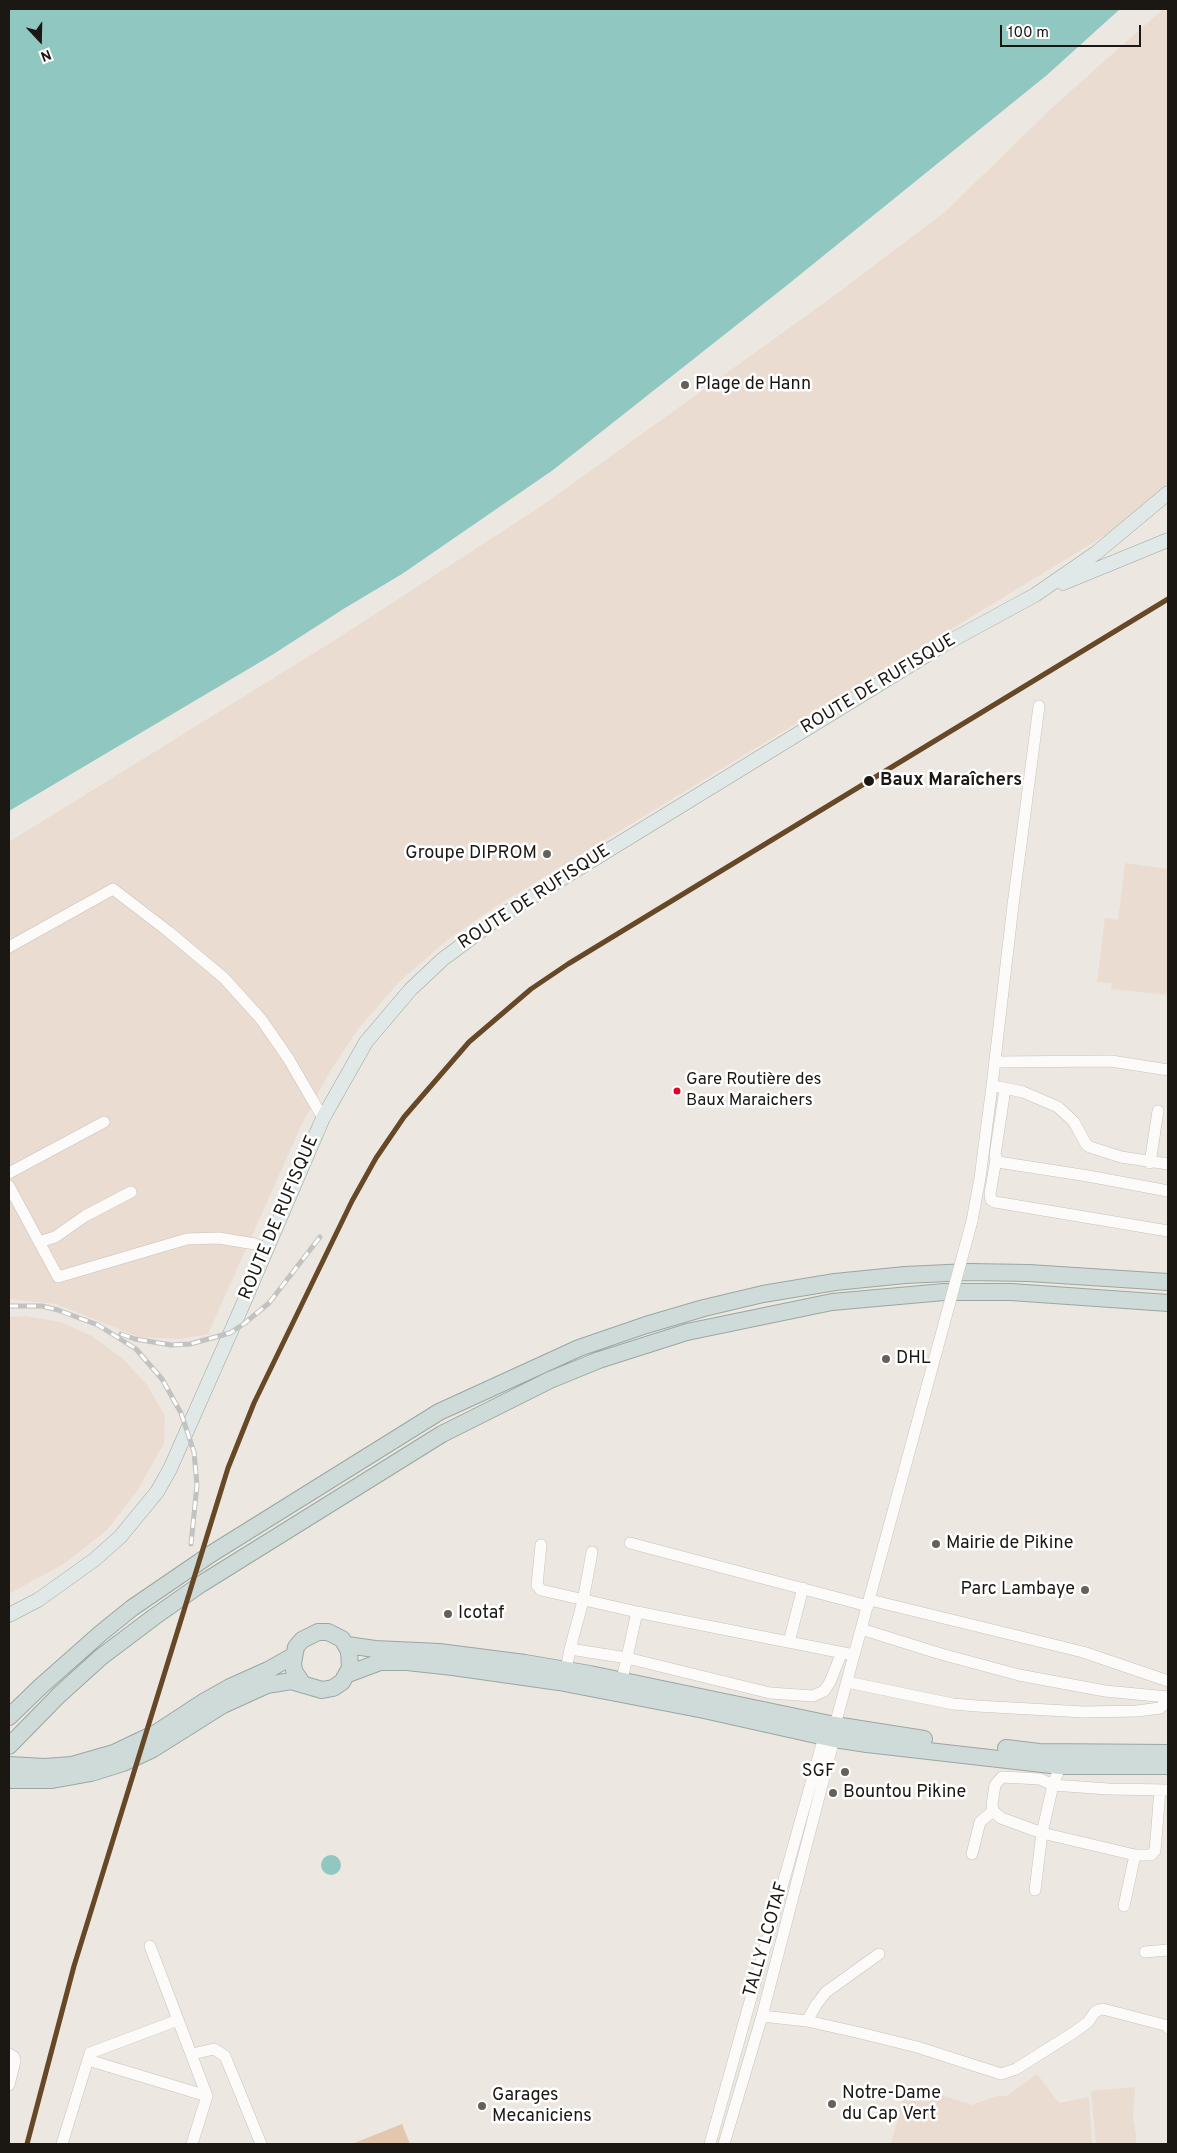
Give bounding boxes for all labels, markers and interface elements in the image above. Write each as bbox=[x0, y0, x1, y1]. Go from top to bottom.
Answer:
north arrow bbox=[15, 15, 65, 65]
scale bar bbox=[1002, 15, 1143, 47]
text: 100 m bbox=[1008, 24, 1049, 43]
text: N bbox=[38, 45, 53, 64]
place label: Plage de Hann bbox=[695, 374, 811, 396]
marker: Plage de Hann bbox=[679, 379, 691, 391]
street label: ROUTE DE RUFISQUE bbox=[798, 630, 960, 740]
place label: Baux Maraîchers bbox=[880, 770, 1022, 792]
marker: Baux Maraîchers bbox=[862, 774, 876, 788]
street label: ROUTE DE RUFISQUE bbox=[455, 841, 615, 955]
place label: Groupe DIPROM bbox=[405, 843, 537, 865]
marker: Groupe DIPROM bbox=[541, 848, 553, 860]
place label: Gare Routière des Baux Maraichers bbox=[686, 1071, 822, 1111]
marker: Gare Routière des Baux Maraichers bbox=[672, 1086, 682, 1096]
street label: ROUTE DE RUFISQUE bbox=[236, 1132, 324, 1304]
place label: DHL bbox=[896, 1348, 931, 1370]
marker: DHL bbox=[880, 1353, 892, 1365]
place label: Mairie de Pikine bbox=[946, 1533, 1074, 1555]
marker: Mairie de Pikine bbox=[930, 1538, 942, 1550]
place label: Parc Lambaye bbox=[961, 1579, 1075, 1601]
marker: Parc Lambaye bbox=[1079, 1584, 1091, 1596]
place label: Icotaf bbox=[458, 1603, 504, 1625]
marker: Icotaf bbox=[442, 1608, 454, 1620]
place label: SGF bbox=[802, 1761, 835, 1783]
marker: SGF bbox=[839, 1766, 851, 1778]
place label: Bountou Pikine bbox=[843, 1782, 966, 1804]
marker: Bountou Pikine bbox=[827, 1787, 839, 1799]
street label: TALLY LCOTAF bbox=[740, 1880, 794, 2000]
place label: Notre-Dame du Cap Vert bbox=[842, 2083, 941, 2126]
place label: Garages Mecaniciens bbox=[492, 2085, 592, 2128]
marker: Notre-Dame du Cap Vert bbox=[826, 2098, 838, 2110]
marker: Garages Mecaniciens bbox=[476, 2100, 488, 2112]

